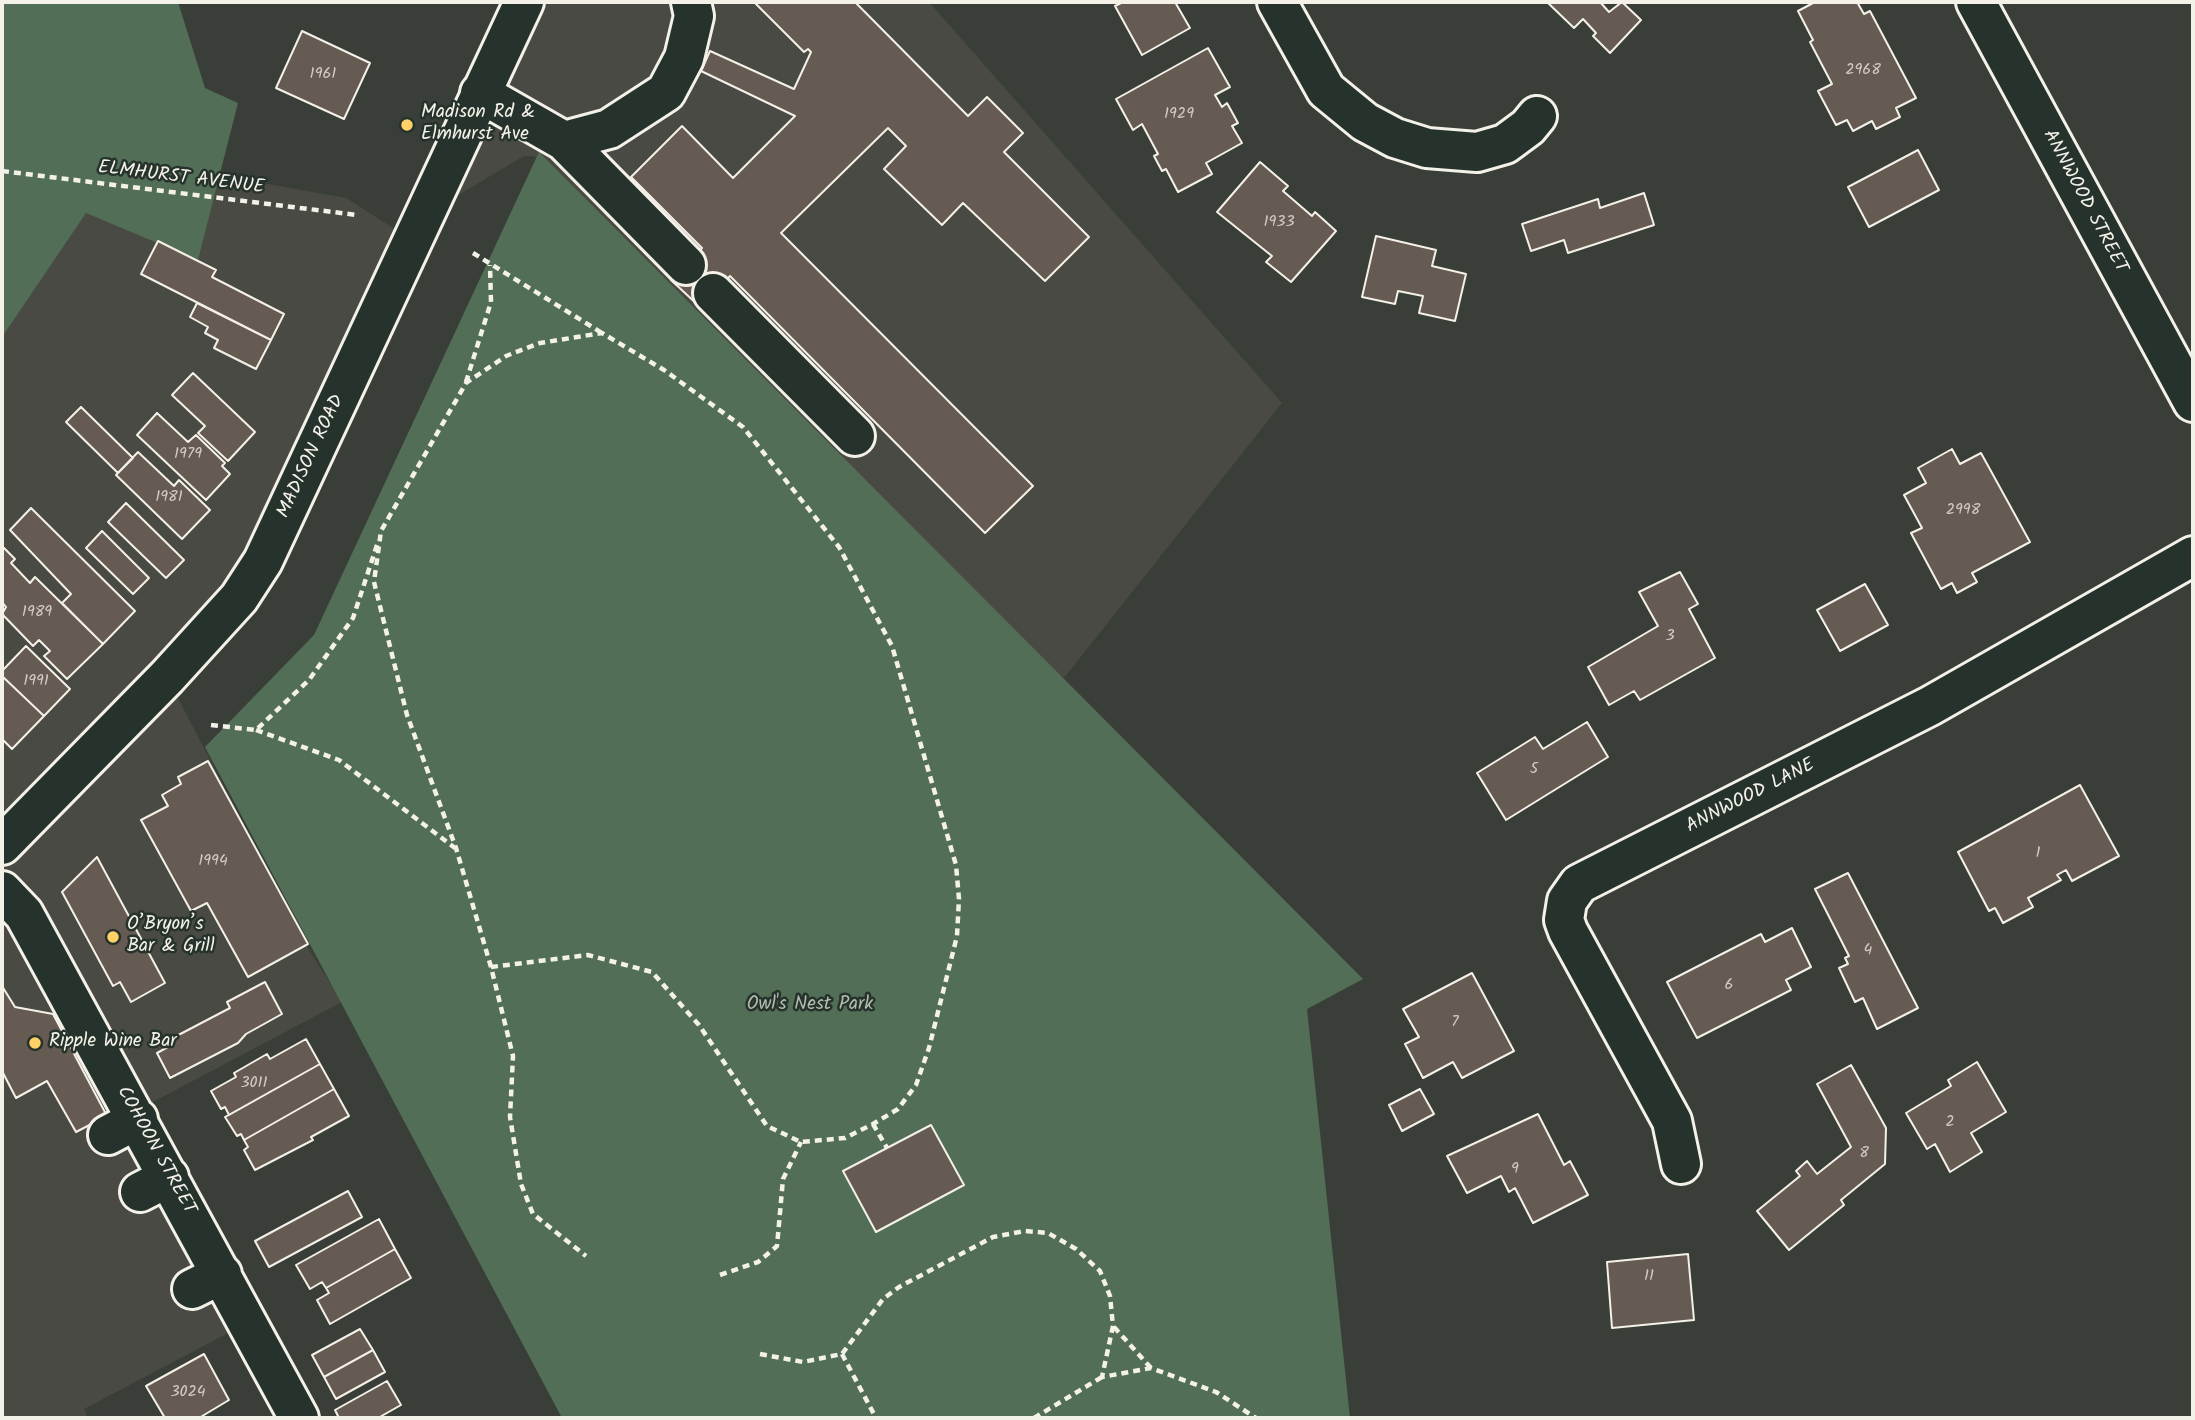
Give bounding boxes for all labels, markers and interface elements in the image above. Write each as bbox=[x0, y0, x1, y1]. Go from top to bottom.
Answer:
house number: 2968 bbox=[1845, 61, 1881, 81]
house number: 1961 bbox=[310, 65, 336, 85]
place label: Madison Rd & Elmhurst Ave bbox=[421, 103, 535, 147]
house number: 1929 bbox=[1164, 105, 1194, 125]
marker: Madison Rd & Elmhurst Ave bbox=[399, 117, 415, 133]
street label: ANNWOOD STREET bbox=[2037, 126, 2131, 278]
street label: ELMHURST AVENUE bbox=[96, 157, 266, 201]
house number: 1933 bbox=[1263, 213, 1295, 233]
street label: MADISON ROAD bbox=[273, 392, 351, 522]
house number: 1979 bbox=[174, 445, 202, 465]
house number: 1981 bbox=[155, 488, 183, 508]
house number: 2998 bbox=[1946, 501, 1980, 521]
house number: 1989 bbox=[22, 603, 52, 623]
house number: 3 bbox=[1665, 627, 1675, 647]
house number: 1991 bbox=[23, 672, 49, 692]
street label: ANNWOOD LANE bbox=[1683, 755, 1819, 839]
house number: 5 bbox=[1530, 760, 1538, 780]
house number: 1 bbox=[2035, 844, 2041, 864]
house number: 1994 bbox=[198, 852, 228, 872]
place label: O’Bryon’s Bar & Grill bbox=[127, 915, 215, 959]
marker: O’Bryon’s Bar & Grill bbox=[105, 929, 121, 945]
house number: 4 bbox=[1864, 941, 1872, 961]
house number: 6 bbox=[1725, 976, 1733, 996]
park label: Owl's Nest Park bbox=[747, 995, 873, 1017]
house number: 7 bbox=[1451, 1013, 1459, 1033]
place label: Ripple Wine Bar bbox=[49, 1032, 177, 1054]
marker: Ripple Wine Bar bbox=[27, 1035, 43, 1051]
house number: 3011 bbox=[240, 1074, 268, 1094]
street label: COHOON STREET bbox=[110, 1083, 200, 1219]
house number: 2 bbox=[1945, 1113, 1955, 1133]
house number: 8 bbox=[1859, 1144, 1869, 1164]
house number: 9 bbox=[1511, 1160, 1519, 1180]
house number: 11 bbox=[1644, 1267, 1654, 1287]
house number: 3024 bbox=[170, 1383, 206, 1403]

